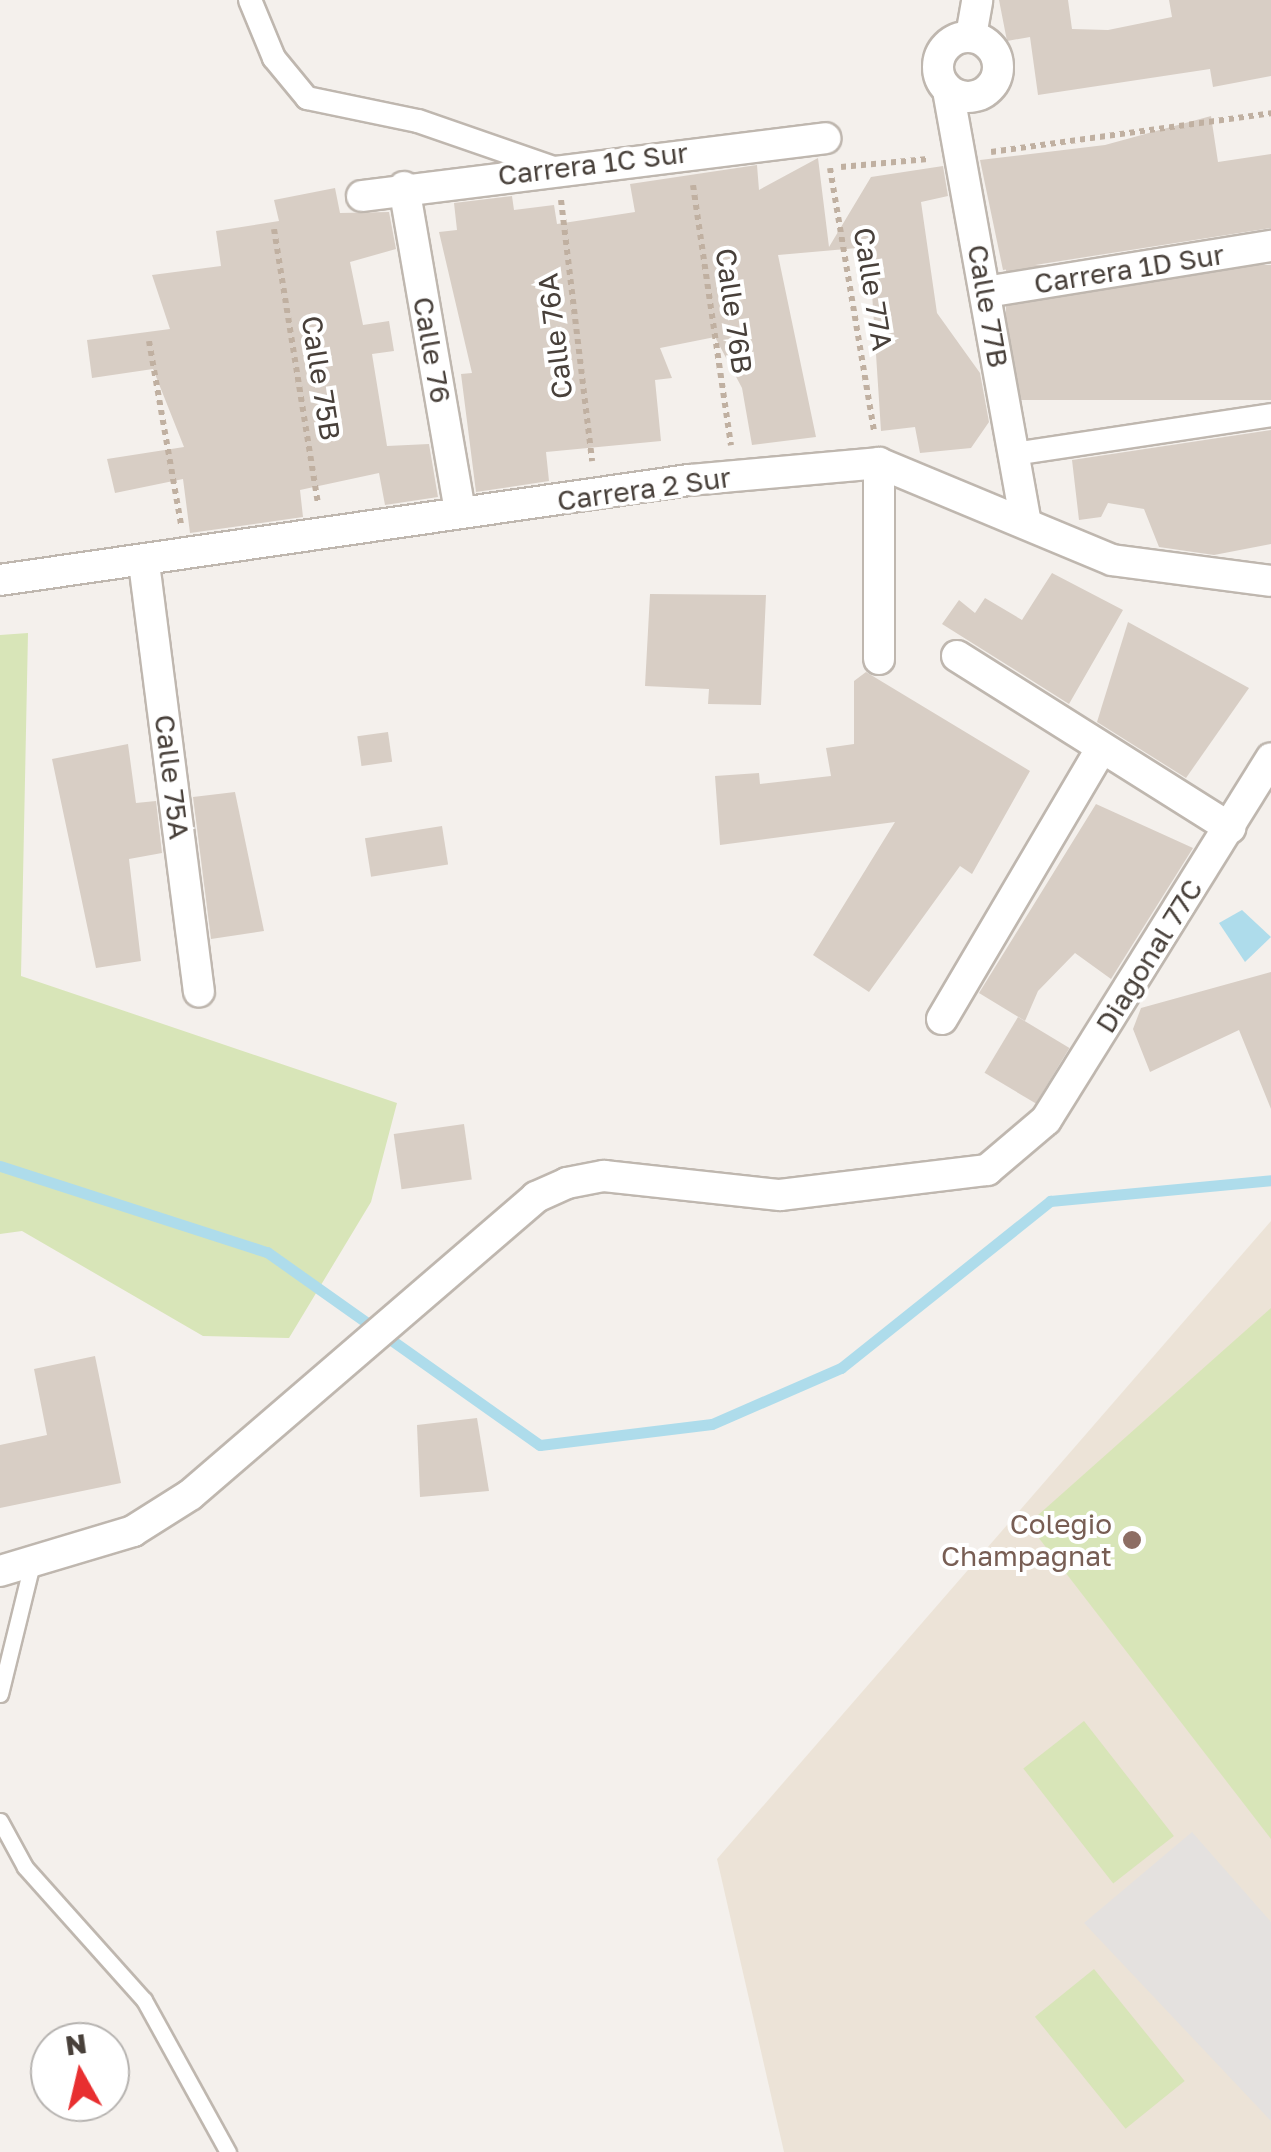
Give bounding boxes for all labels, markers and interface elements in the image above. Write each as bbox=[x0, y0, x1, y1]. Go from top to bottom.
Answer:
street label: Carrera 1C Sur bbox=[496, 136, 690, 192]
street label: Calle 77A bbox=[847, 225, 899, 353]
street label: Carrera 1D Sur bbox=[1032, 237, 1226, 301]
street label: Calle 77B bbox=[961, 242, 1015, 370]
street label: Calle 76B bbox=[709, 246, 759, 376]
street label: Calle 76A bbox=[531, 271, 579, 401]
street label: Calle 76 bbox=[406, 294, 458, 406]
street label: Calle 75B bbox=[295, 313, 347, 443]
street label: Carrera 2 Sur bbox=[555, 460, 733, 518]
street label: Calle 75A bbox=[148, 713, 196, 841]
street label: Diagonal 77C bbox=[1088, 873, 1210, 1039]
place label: Colegio Champagnat bbox=[941, 1507, 1112, 1573]
marker: Colegio Champagnat bbox=[1121, 1529, 1143, 1551]
north arrow bbox=[30, 2022, 130, 2122]
text: N bbox=[63, 2026, 89, 2062]

